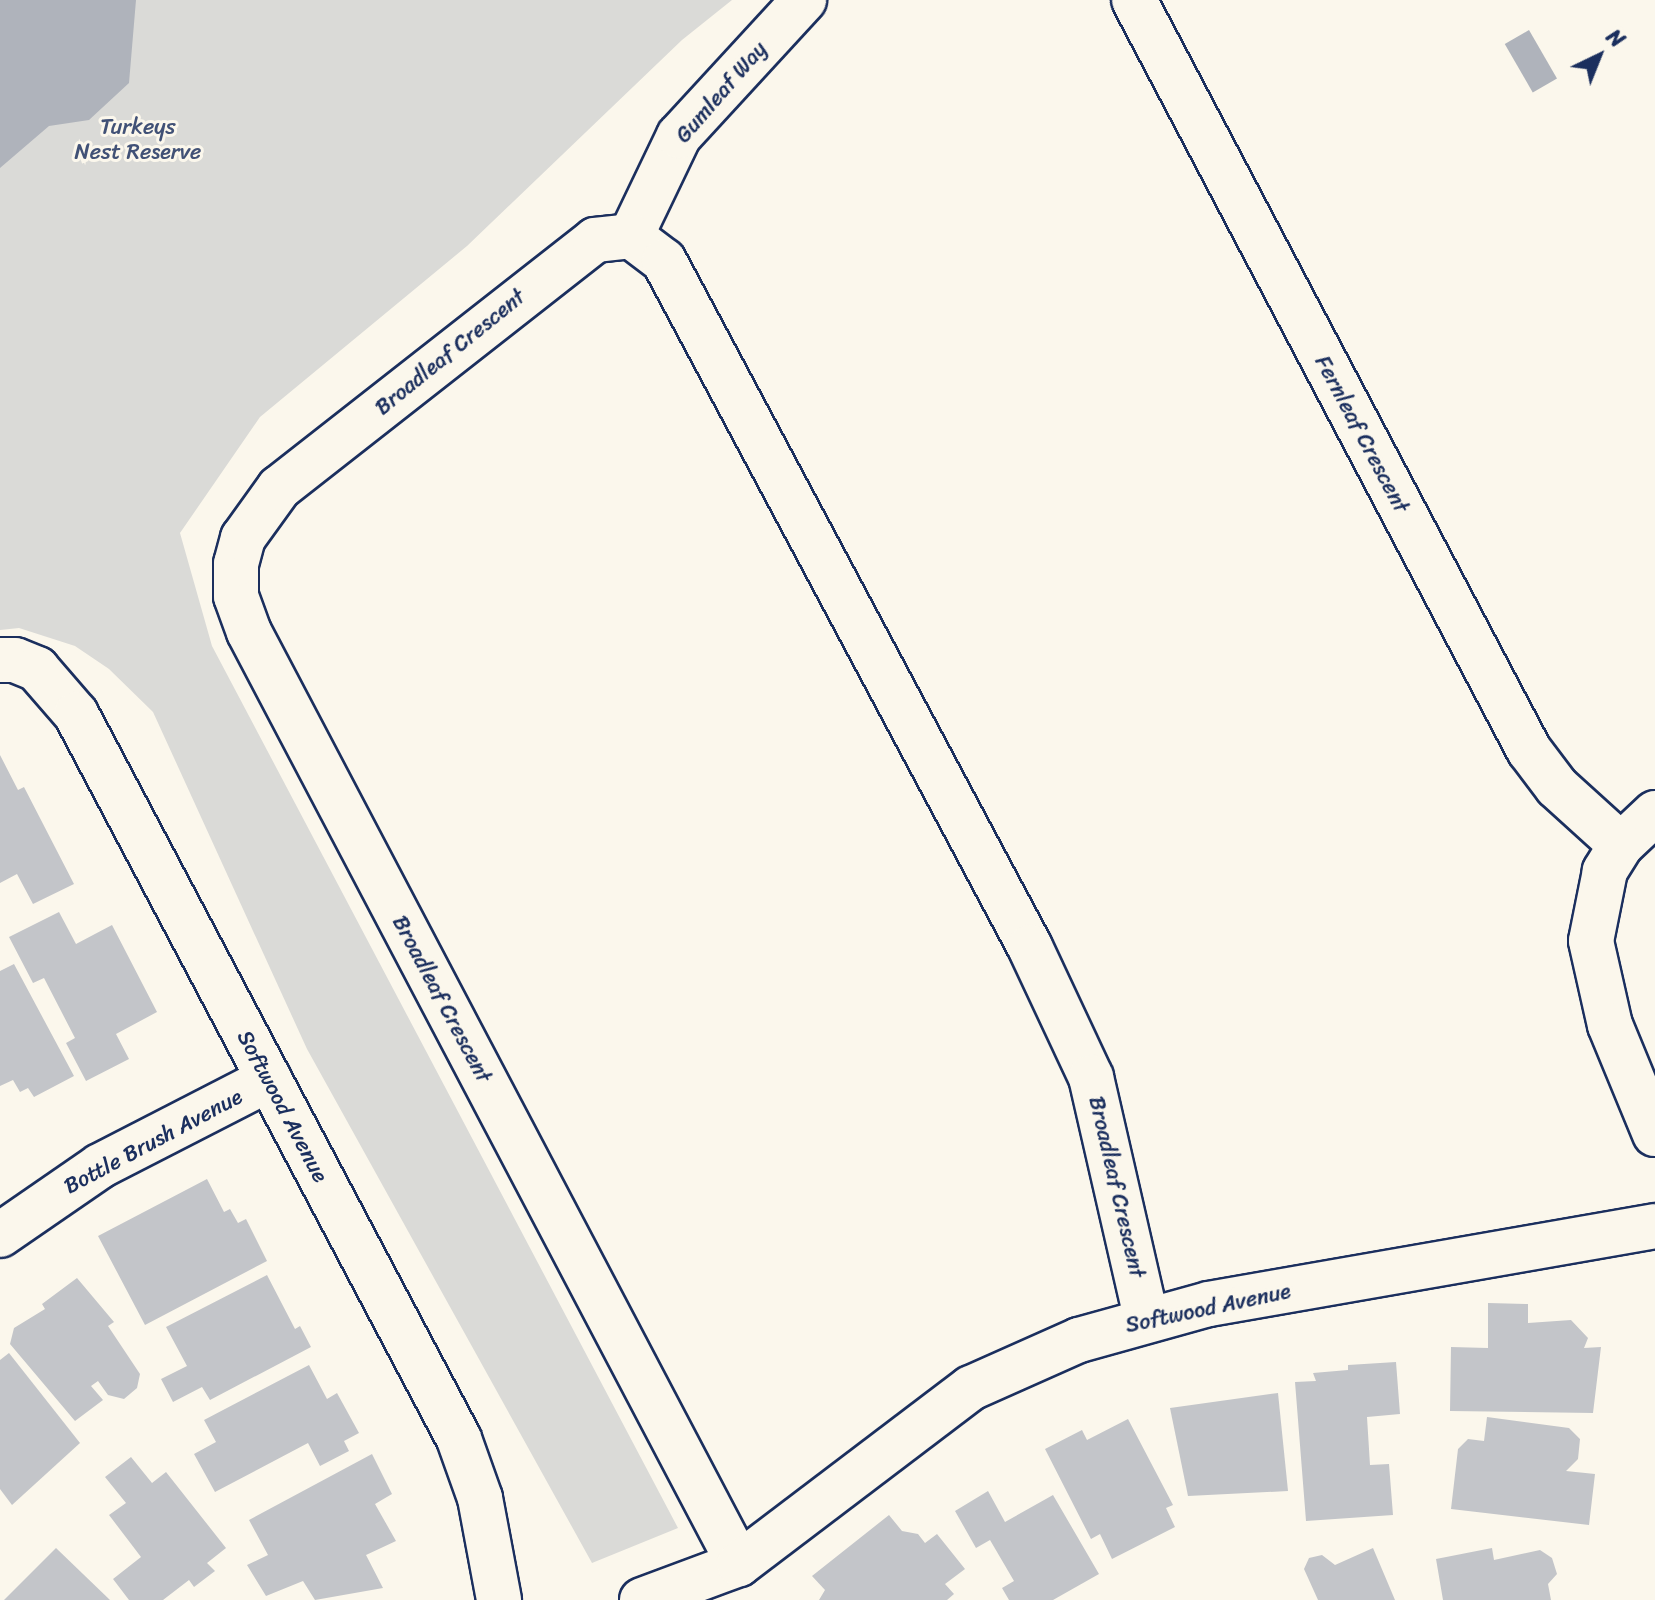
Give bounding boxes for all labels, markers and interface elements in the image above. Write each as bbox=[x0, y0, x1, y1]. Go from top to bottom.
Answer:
north arrow bbox=[1559, 16, 1639, 96]
text: N bbox=[1597, 19, 1635, 58]
street label: Gumleaf Way bbox=[670, 36, 772, 148]
park label: Turkeys Nest Reserve bbox=[74, 113, 202, 164]
street label: Broadleaf Crescent bbox=[369, 283, 531, 421]
street label: Fernleaf Crescent bbox=[1309, 350, 1415, 518]
street label: Broadleaf Crescent bbox=[386, 910, 498, 1088]
street label: Softwood Avenue bbox=[232, 1025, 334, 1187]
street label: Bottle Brush Avenue bbox=[59, 1083, 247, 1199]
street label: Broadleaf Crescent bbox=[1083, 1092, 1151, 1282]
street label: Softwood Avenue bbox=[1123, 1278, 1293, 1338]

